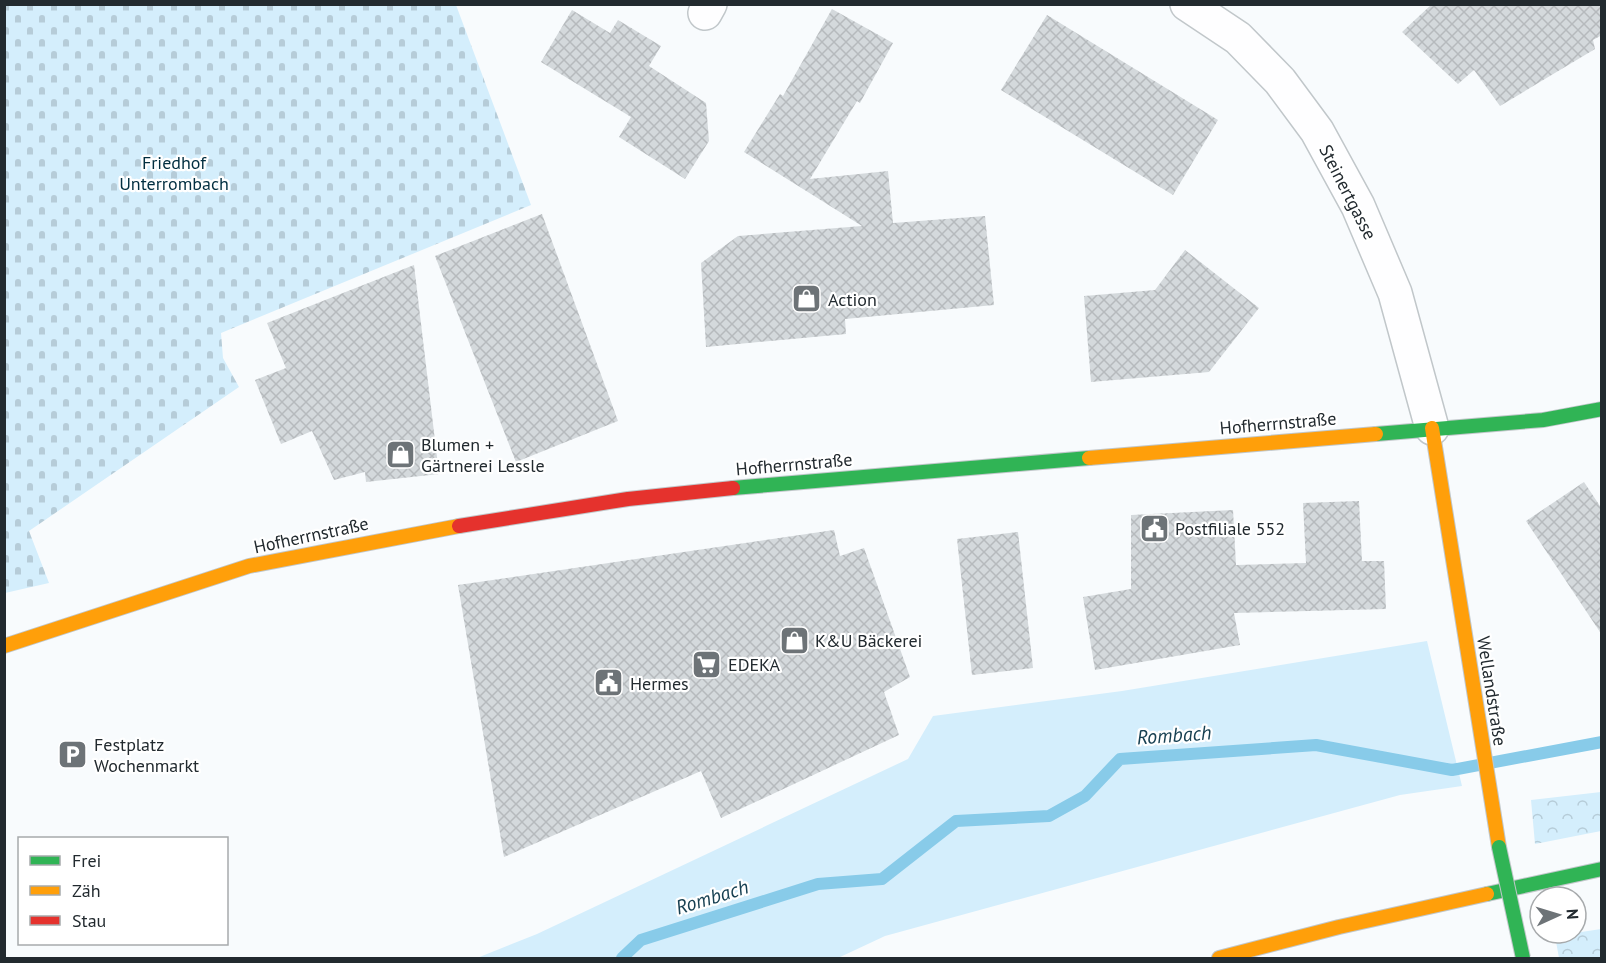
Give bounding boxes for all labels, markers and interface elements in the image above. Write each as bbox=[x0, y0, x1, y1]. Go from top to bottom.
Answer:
street label: Steinertgasse bbox=[1314, 140, 1382, 244]
park label: Friedhof Unterrombach bbox=[119, 151, 229, 195]
shop icon: Action bbox=[791, 283, 823, 315]
place label: Action bbox=[828, 288, 877, 311]
street label: Hofherrnstraße bbox=[1219, 406, 1337, 440]
place label: Blumen + Gärtnerei Lessle bbox=[421, 433, 545, 477]
shop icon: Blumen + Gärtnerei Lessle bbox=[384, 438, 416, 470]
street label: Hofherrnstraße bbox=[735, 447, 853, 481]
street label: Hofherrnstraße bbox=[251, 512, 371, 558]
public building icon: Postfiliale 552 bbox=[1138, 512, 1170, 544]
place label: Postfiliale 552 bbox=[1175, 517, 1285, 540]
shop icon: K&U Bäckerei bbox=[778, 624, 810, 656]
place label: K&U Bäckerei bbox=[815, 629, 922, 652]
street label: Wellandstraße bbox=[1472, 634, 1512, 748]
supermarket icon: EDEKA bbox=[691, 648, 723, 680]
place label: EDEKA bbox=[728, 653, 781, 676]
public building icon: Hermes bbox=[593, 667, 625, 699]
place label: Hermes bbox=[630, 672, 689, 695]
water label: Rombach bbox=[1136, 719, 1212, 751]
place label: Festplatz Wochenmarkt bbox=[94, 733, 199, 777]
parking icon: Festplatz Wochenmarkt bbox=[57, 738, 89, 770]
legend bbox=[18, 837, 228, 945]
text: Frei bbox=[72, 849, 101, 872]
water label: Rombach bbox=[672, 874, 752, 920]
text: Zäh bbox=[72, 879, 101, 902]
north arrow bbox=[1528, 885, 1588, 945]
text: N bbox=[1563, 908, 1583, 920]
text: Stau bbox=[72, 909, 106, 932]

